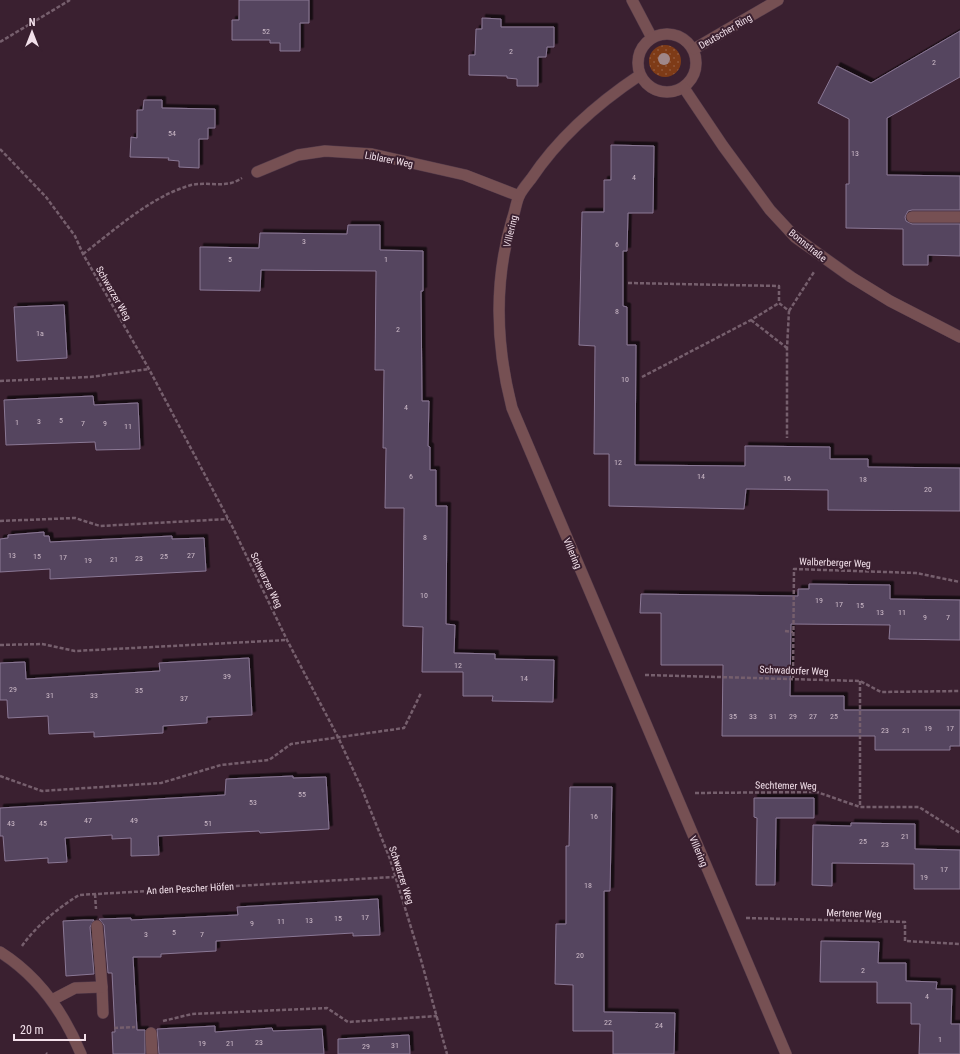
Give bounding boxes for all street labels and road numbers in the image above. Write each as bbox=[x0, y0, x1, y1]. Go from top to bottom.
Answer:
street label: Deutscher Ring bbox=[697, 12, 754, 51]
street label: Liblarer Weg bbox=[364, 149, 414, 170]
street label: Villering bbox=[501, 214, 520, 248]
street label: Bonnstraße bbox=[787, 227, 829, 264]
street label: Schwarzer Weg bbox=[94, 264, 133, 322]
street label: Villering bbox=[561, 536, 584, 570]
street label: Schwarzer Weg bbox=[248, 551, 285, 610]
street label: Walberberger Weg bbox=[799, 556, 871, 569]
street label: Schwadorfer Weg bbox=[759, 664, 829, 677]
street label: Sechtemer Weg bbox=[755, 779, 817, 792]
street label: Villering bbox=[687, 834, 710, 868]
street label: Schwarzer Weg bbox=[387, 845, 416, 906]
street label: An den Pescher Höfen bbox=[146, 881, 234, 896]
street label: Mertener Weg bbox=[826, 907, 882, 920]

